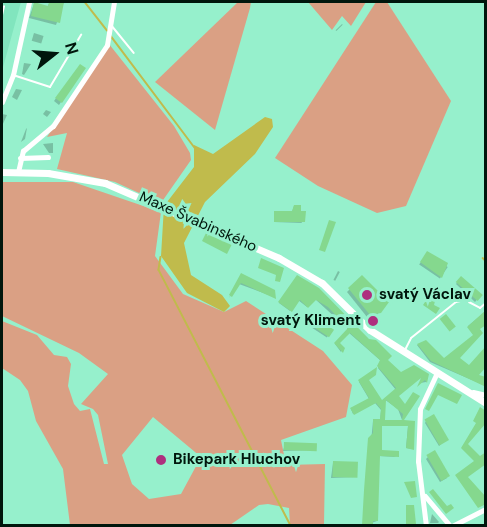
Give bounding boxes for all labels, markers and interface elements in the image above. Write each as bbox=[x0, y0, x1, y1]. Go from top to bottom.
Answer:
north arrow bbox=[24, 24, 84, 84]
text: N bbox=[60, 40, 83, 57]
street label: Maxe Švabinského bbox=[136, 188, 260, 256]
place label: svatý Václav bbox=[379, 286, 471, 304]
marker: svatý Václav bbox=[360, 288, 374, 302]
place label: svatý Kliment bbox=[261, 312, 361, 330]
marker: svatý Kliment bbox=[366, 314, 380, 328]
place label: Bikepark Hluchov bbox=[173, 451, 300, 469]
marker: Bikepark Hluchov bbox=[154, 453, 168, 467]

